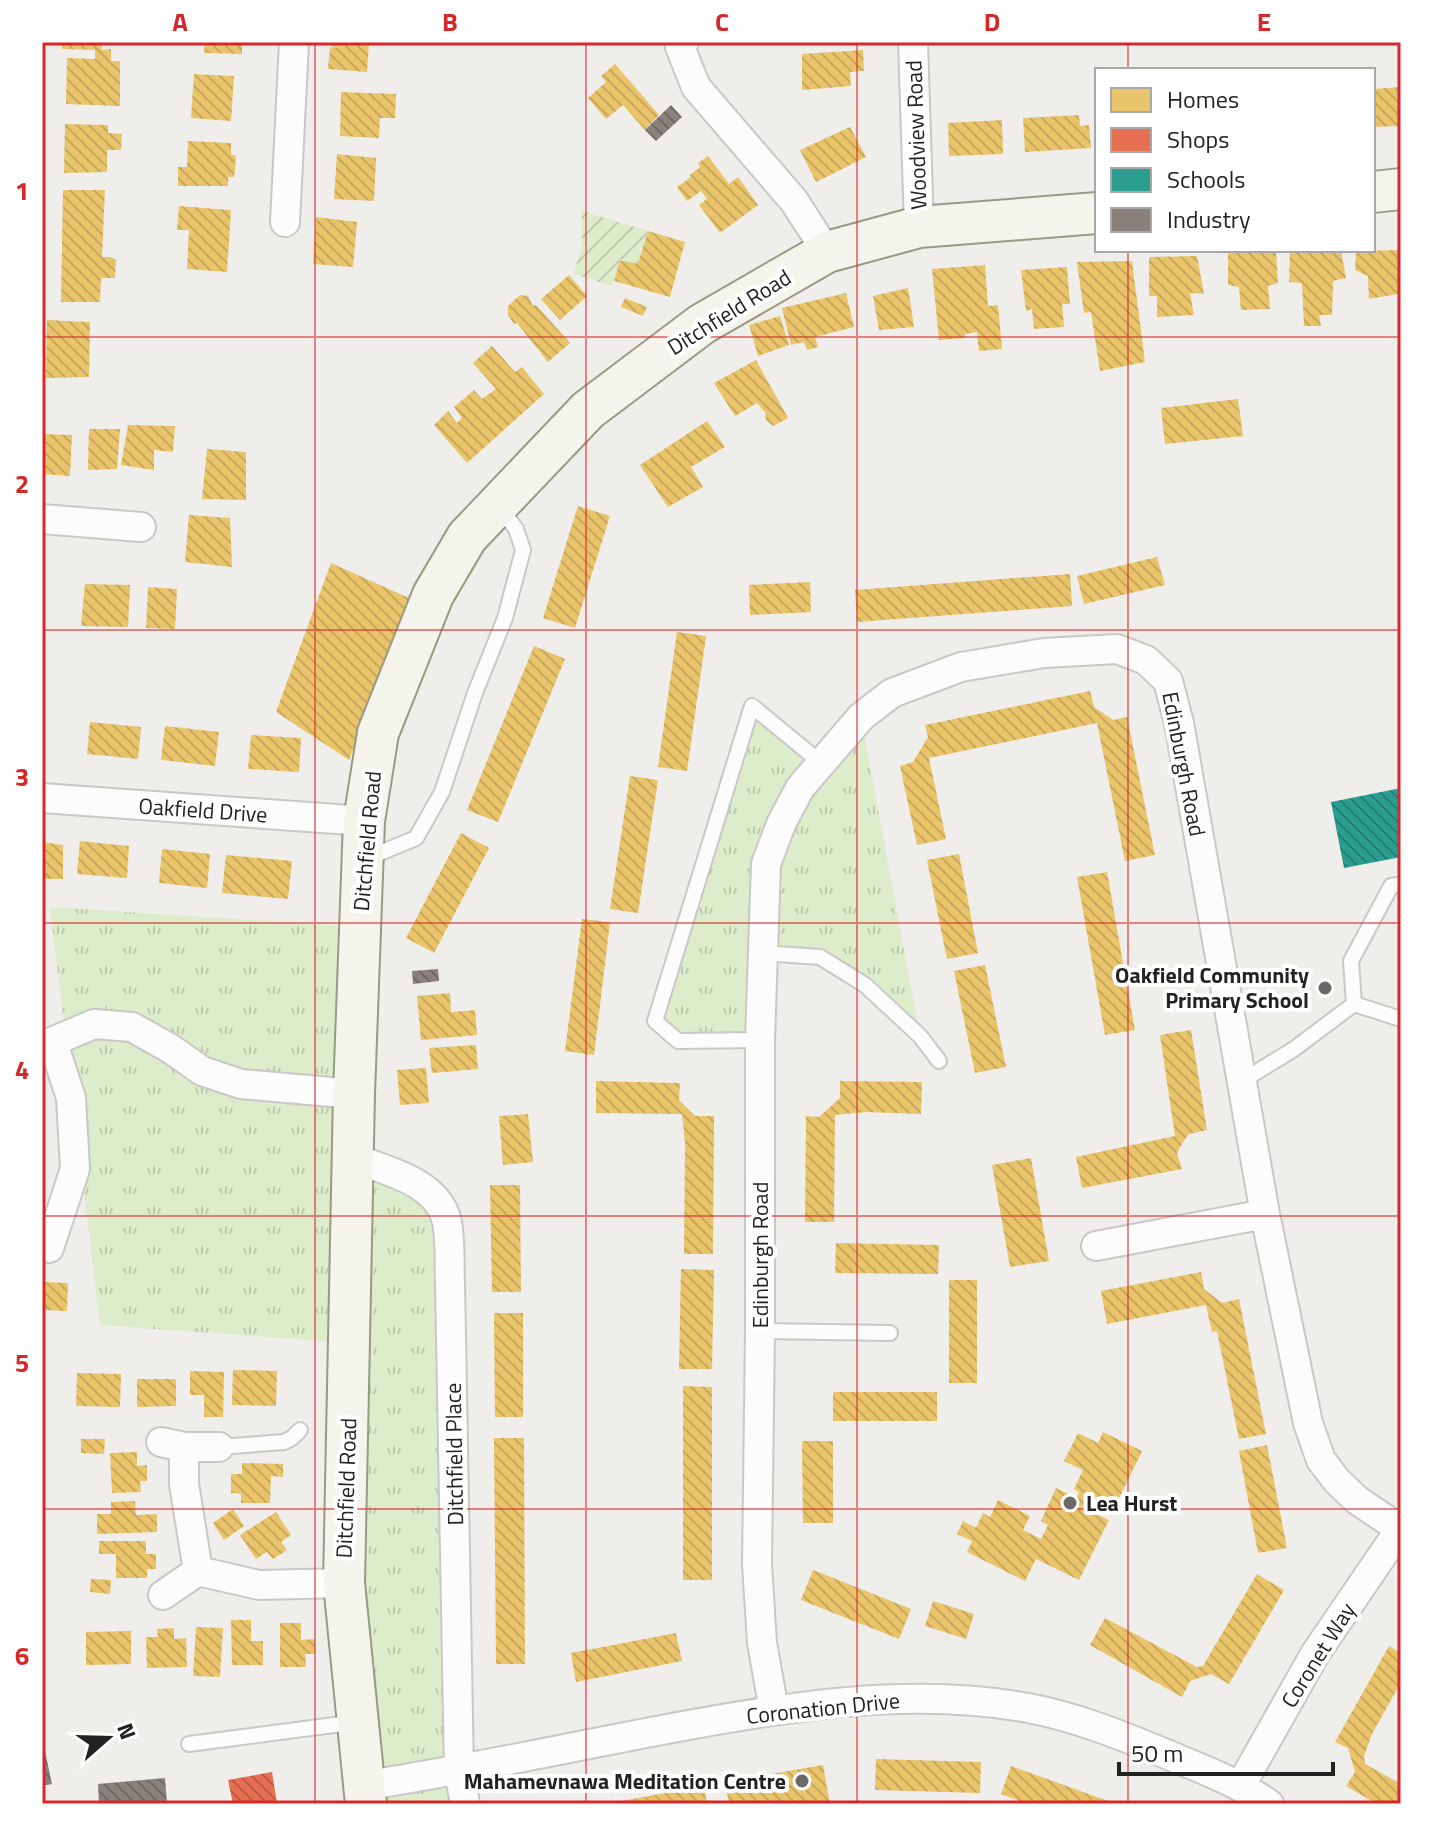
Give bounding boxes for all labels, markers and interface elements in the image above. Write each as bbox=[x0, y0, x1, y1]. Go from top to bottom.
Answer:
text: A bbox=[172, 2, 188, 41]
text: B bbox=[442, 2, 458, 41]
text: C bbox=[715, 2, 729, 41]
text: D bbox=[984, 2, 1000, 41]
text: E bbox=[1257, 2, 1271, 41]
street label: Woodview Road bbox=[896, 60, 936, 210]
legend bbox=[1095, 68, 1375, 252]
text: Homes bbox=[1167, 81, 1239, 117]
text: Shops bbox=[1167, 121, 1229, 157]
text: Schools bbox=[1167, 161, 1245, 197]
text: 1 bbox=[15, 171, 29, 210]
text: Industry bbox=[1167, 201, 1251, 237]
street label: Ditchfield Road bbox=[660, 260, 798, 364]
text: 2 bbox=[15, 464, 29, 503]
street label: Edinburgh Road bbox=[1153, 689, 1215, 839]
text: 3 bbox=[15, 757, 29, 796]
street label: Ditchfield Road bbox=[344, 770, 390, 912]
street label: Oakfield Drive bbox=[137, 789, 269, 831]
place label: Oakfield Community Primary School bbox=[1115, 958, 1309, 1017]
marker: Oakfield Community Primary School bbox=[1316, 979, 1334, 997]
text: 4 bbox=[15, 1050, 29, 1089]
street label: Edinburgh Road bbox=[743, 1182, 777, 1328]
text: 5 bbox=[15, 1343, 29, 1382]
street label: Ditchfield Place bbox=[436, 1382, 472, 1526]
street label: Ditchfield Road bbox=[327, 1417, 365, 1559]
place label: Lea Hurst bbox=[1086, 1486, 1177, 1520]
marker: Lea Hurst bbox=[1061, 1494, 1079, 1512]
street label: Coronet Way bbox=[1272, 1595, 1364, 1714]
text: 6 bbox=[15, 1636, 29, 1675]
street label: Coronation Drive bbox=[745, 1683, 901, 1733]
north arrow bbox=[68, 1698, 148, 1778]
text: N bbox=[108, 1718, 145, 1744]
scale bar bbox=[1119, 1726, 1333, 1776]
text: 50 m bbox=[1131, 1735, 1183, 1771]
place label: Mahamevnawa Meditation Centre bbox=[464, 1764, 786, 1798]
marker: Mahamevnawa Meditation Centre bbox=[793, 1772, 811, 1790]

